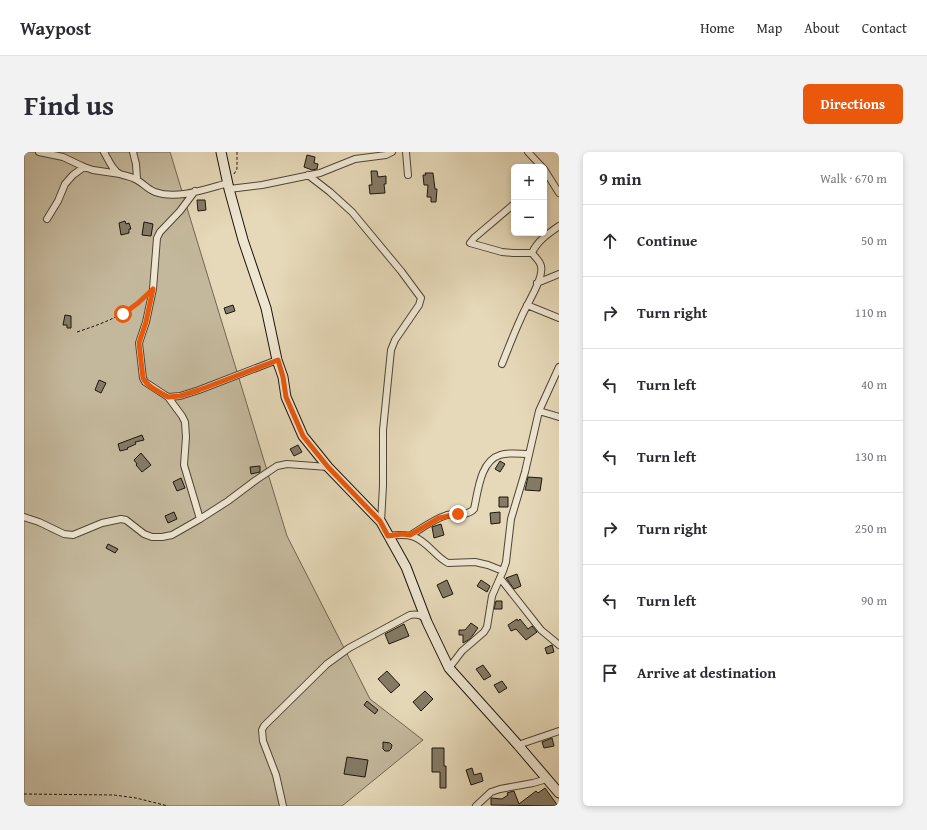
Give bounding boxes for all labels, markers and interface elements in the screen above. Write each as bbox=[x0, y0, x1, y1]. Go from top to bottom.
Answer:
text: Waypost bbox=[20, 14, 91, 42]
text: Home bbox=[700, 18, 735, 38]
text: Map bbox=[757, 18, 782, 38]
text: About bbox=[804, 18, 840, 38]
text: Contact bbox=[862, 18, 907, 38]
text: Find us bbox=[24, 84, 114, 125]
button: Directions bbox=[803, 84, 903, 124]
map controls bbox=[511, 164, 547, 236]
button: + bbox=[511, 164, 547, 200]
text: 9 min bbox=[599, 166, 641, 191]
text: Walk · 670 m bbox=[820, 169, 887, 188]
button: − bbox=[511, 200, 547, 236]
icon: ahead bbox=[599, 230, 621, 252]
text: Continue bbox=[637, 230, 698, 251]
text: 50 m bbox=[861, 231, 887, 250]
icon: right bbox=[599, 302, 621, 324]
text: Turn right bbox=[637, 302, 708, 323]
text: 110 m bbox=[855, 303, 887, 322]
route start bbox=[114, 305, 132, 323]
icon: left bbox=[599, 374, 621, 396]
text: Turn left bbox=[637, 374, 696, 395]
text: 40 m bbox=[861, 375, 887, 394]
icon: left bbox=[599, 446, 621, 468]
text: Turn left bbox=[637, 446, 696, 467]
text: 130 m bbox=[855, 447, 887, 466]
route end bbox=[449, 505, 467, 523]
icon: right bbox=[599, 518, 621, 540]
text: Turn right bbox=[637, 518, 708, 539]
text: 250 m bbox=[855, 519, 887, 538]
icon: left bbox=[599, 590, 621, 612]
text: Turn left bbox=[637, 590, 696, 611]
text: 90 m bbox=[861, 591, 887, 610]
icon: arrive bbox=[599, 662, 621, 684]
text: Arrive at destination bbox=[637, 662, 776, 683]

